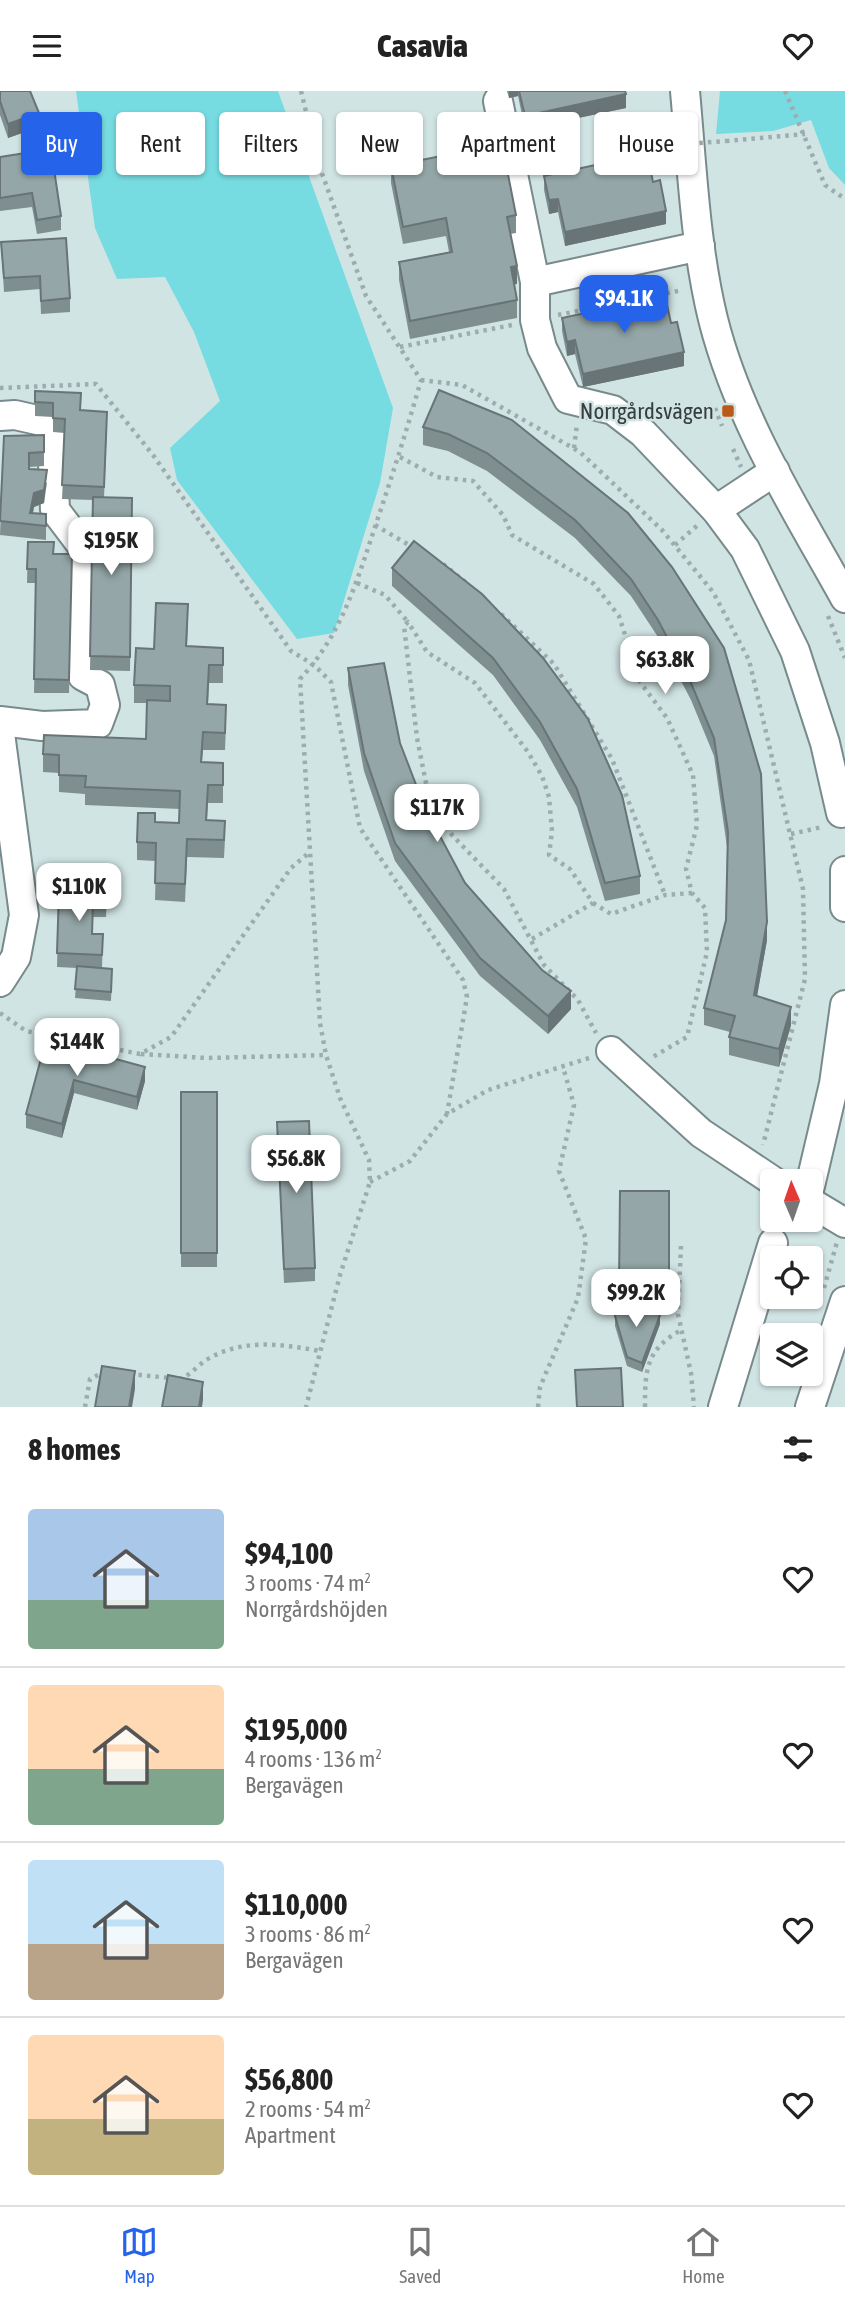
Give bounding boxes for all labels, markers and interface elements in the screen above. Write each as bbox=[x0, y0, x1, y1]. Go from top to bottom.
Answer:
icon: menu bbox=[28, 27, 66, 65]
text: Casavia bbox=[377, 27, 468, 64]
icon: heart bbox=[779, 27, 817, 65]
chip: Buy bbox=[21, 112, 102, 175]
chip: Rent bbox=[116, 112, 205, 175]
chip: Filters bbox=[219, 112, 322, 175]
chip: New bbox=[336, 112, 423, 175]
chip: Apartment bbox=[437, 112, 580, 175]
chip: House bbox=[594, 112, 698, 175]
pin: $94.1K bbox=[567, 275, 681, 335]
text: $94.1K bbox=[595, 285, 653, 311]
place label: Norrgårdsvägen bbox=[580, 398, 714, 424]
marker: Norrgårdsvägen bbox=[720, 403, 736, 419]
pin: $195K bbox=[62, 517, 160, 577]
text: $195K bbox=[84, 527, 138, 553]
pin: $63.8K bbox=[608, 637, 722, 696]
text: $63.8K bbox=[636, 646, 694, 672]
pin: $117K bbox=[388, 785, 486, 844]
text: $117K bbox=[410, 794, 464, 820]
pin: $110K bbox=[30, 863, 128, 923]
text: $110K bbox=[52, 873, 106, 899]
pin: $144K bbox=[28, 1019, 126, 1078]
text: $144K bbox=[50, 1028, 104, 1054]
pin: $56.8K bbox=[239, 1135, 353, 1195]
text: $56.8K bbox=[267, 1145, 325, 1171]
north arrow bbox=[760, 1169, 822, 1232]
map controls bbox=[760, 1169, 823, 1386]
button: locate bbox=[760, 1246, 823, 1309]
pin: $99.2K bbox=[579, 1269, 693, 1329]
text: $99.2K bbox=[607, 1279, 665, 1305]
button: layers bbox=[760, 1323, 823, 1386]
icon: filters bbox=[779, 1430, 817, 1468]
text: 8 homes bbox=[28, 1432, 121, 1466]
text: $94,100 bbox=[245, 1536, 333, 1570]
icon: home bbox=[84, 1537, 168, 1621]
icon: heart bbox=[779, 1560, 817, 1598]
text: 3 rooms · 74 m² bbox=[245, 1570, 371, 1596]
text: Norrgårdshöjden bbox=[245, 1596, 388, 1622]
text: $195,000 bbox=[245, 1712, 348, 1746]
icon: home bbox=[84, 1713, 168, 1797]
icon: heart bbox=[779, 1736, 817, 1774]
text: 4 rooms · 136 m² bbox=[245, 1746, 382, 1772]
text: Bergavägen bbox=[245, 1772, 344, 1798]
text: $110,000 bbox=[245, 1887, 348, 1921]
icon: home bbox=[84, 1888, 168, 1972]
icon: heart bbox=[779, 1911, 817, 1949]
text: 3 rooms · 86 m² bbox=[245, 1921, 371, 1947]
text: Bergavägen bbox=[245, 1947, 344, 1973]
text: $56,800 bbox=[245, 2062, 333, 2096]
icon: home bbox=[84, 2063, 168, 2147]
icon: heart bbox=[779, 2086, 817, 2124]
text: 2 rooms · 54 m² bbox=[245, 2096, 371, 2122]
text: Apartment bbox=[245, 2122, 336, 2148]
tab: Map bbox=[120, 2223, 158, 2287]
tab: Saved bbox=[399, 2223, 441, 2287]
tab: Home bbox=[682, 2223, 725, 2287]

